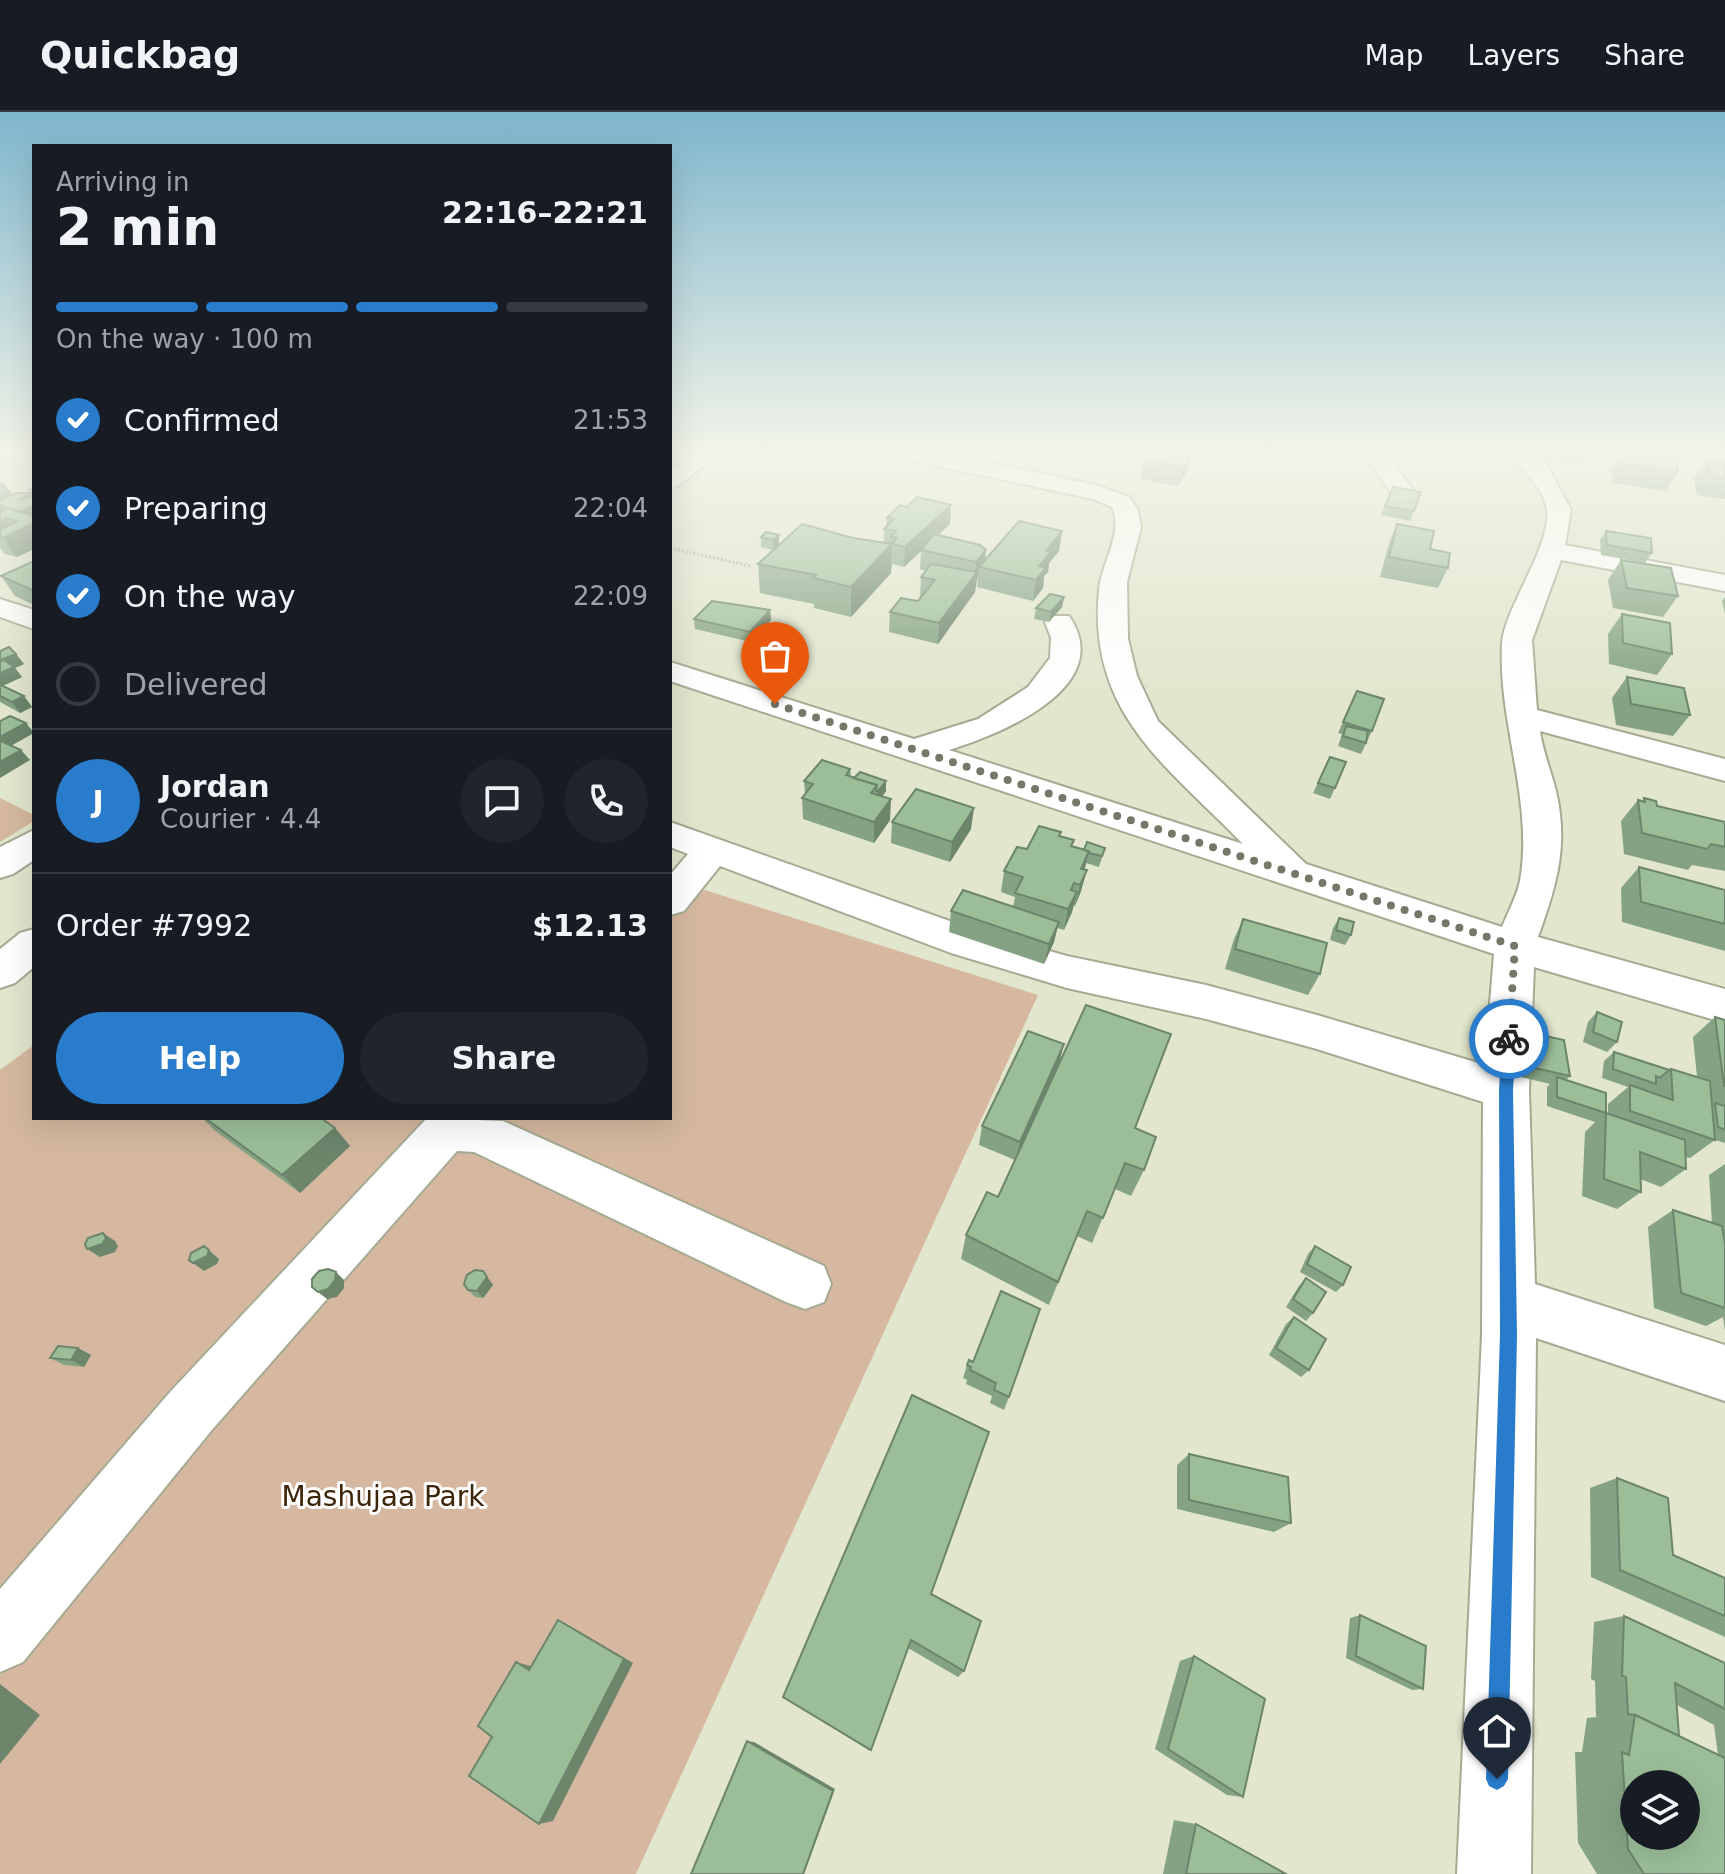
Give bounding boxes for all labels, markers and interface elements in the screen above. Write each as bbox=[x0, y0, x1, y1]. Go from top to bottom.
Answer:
text: Quickbag bbox=[40, 33, 240, 77]
text: Map bbox=[1364, 39, 1424, 72]
text: Layers bbox=[1468, 39, 1560, 72]
text: Share bbox=[1604, 39, 1685, 72]
text: Arriving in bbox=[56, 167, 190, 197]
text: 22:16–22:21 bbox=[442, 195, 648, 230]
text: 2 min bbox=[56, 197, 219, 257]
text: On the way · 100 m bbox=[56, 324, 313, 354]
icon: check bbox=[56, 398, 100, 442]
text: Confirmed bbox=[124, 403, 280, 438]
text: 21:53 bbox=[573, 405, 648, 435]
icon: check bbox=[56, 486, 100, 530]
text: Preparing bbox=[124, 491, 268, 526]
text: 22:04 bbox=[573, 493, 648, 523]
icon: check bbox=[56, 574, 100, 618]
text: On the way bbox=[124, 579, 296, 614]
text: 22:09 bbox=[573, 581, 648, 611]
pin bbox=[741, 622, 809, 704]
icon: bag bbox=[753, 634, 797, 678]
text: Delivered bbox=[124, 667, 268, 702]
button: chat bbox=[460, 759, 544, 843]
button: phone bbox=[564, 759, 648, 843]
text: Jordan bbox=[160, 769, 270, 804]
text: J bbox=[92, 784, 104, 819]
text: Courier · 4.4 bbox=[160, 804, 321, 834]
text: Order #7992 bbox=[56, 908, 252, 943]
text: $12.13 bbox=[532, 908, 648, 943]
courier bbox=[1469, 999, 1549, 1079]
button: Help bbox=[56, 1012, 344, 1104]
button: Share bbox=[360, 1012, 648, 1104]
icon: bike bbox=[1487, 1017, 1531, 1061]
park label: Mashujaa Park bbox=[282, 1480, 485, 1513]
pin bbox=[1463, 1697, 1531, 1779]
icon: home bbox=[1475, 1709, 1519, 1753]
map controls bbox=[1620, 1770, 1700, 1850]
button: layers bbox=[1620, 1770, 1700, 1850]

